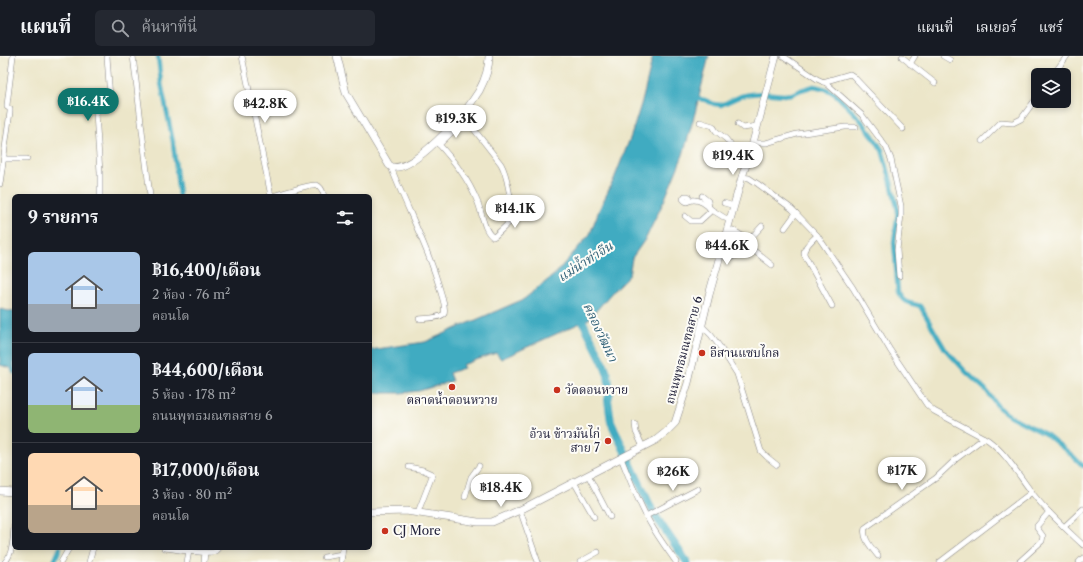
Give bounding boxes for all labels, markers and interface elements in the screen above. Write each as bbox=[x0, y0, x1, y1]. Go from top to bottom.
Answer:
search box bbox=[95, 10, 375, 46]
text: แผนที่ bbox=[20, 15, 71, 38]
icon: search bbox=[109, 17, 131, 39]
text: ค้นหาที่นี่ bbox=[141, 17, 197, 36]
text: แผนที่ bbox=[917, 18, 953, 36]
text: เลเยอร์ bbox=[975, 18, 1017, 36]
text: แชร์ bbox=[1039, 18, 1063, 36]
map controls bbox=[1031, 68, 1071, 108]
button: layers bbox=[1031, 68, 1071, 108]
pin: ฿16.4K bbox=[55, 88, 121, 122]
pin: ฿42.8K bbox=[232, 90, 298, 124]
text: ฿16.4K bbox=[67, 93, 109, 109]
text: ฿42.8K bbox=[243, 95, 287, 111]
pin: ฿19.3K bbox=[423, 105, 489, 139]
text: ฿19.3K bbox=[435, 110, 477, 126]
pin: ฿19.4K bbox=[700, 142, 766, 176]
text: ฿19.4K bbox=[712, 147, 754, 163]
pin: ฿14.1K bbox=[482, 195, 548, 229]
text: ฿14.1K bbox=[495, 200, 535, 216]
text: 9 รายการ bbox=[28, 207, 98, 227]
icon: filters bbox=[334, 207, 356, 229]
pin: ฿44.6K bbox=[694, 232, 760, 266]
water label: แม่น้ำท่าจีน bbox=[554, 236, 616, 285]
text: ฿44.6K bbox=[705, 237, 749, 253]
text: ฿16,400/เดือน bbox=[152, 260, 261, 280]
icon: home bbox=[60, 268, 108, 316]
text: 2 ห้อง · 76 m² bbox=[152, 286, 230, 302]
street label: ถนนพุทธมณฑลสาย 6 bbox=[662, 294, 706, 406]
water label: คลองวัฒนา bbox=[580, 300, 622, 365]
text: คอนโด bbox=[152, 307, 190, 323]
place label: อีสานแซบไกล bbox=[710, 344, 779, 360]
marker: อีสานแซบไกล bbox=[697, 348, 707, 358]
text: ฿44,600/เดือน bbox=[152, 360, 263, 380]
icon: home bbox=[60, 369, 108, 417]
marker: ตลาดน้ำดอนหวาย bbox=[447, 382, 457, 392]
place label: วัดดอนหวาย bbox=[565, 382, 628, 397]
marker: วัดดอนหวาย bbox=[552, 385, 562, 395]
text: 5 ห้อง · 178 m² bbox=[152, 386, 236, 402]
place label: ตลาดน้ำดอนหวาย bbox=[406, 391, 498, 407]
text: ถนนพุทธมณฑลสาย 6 bbox=[152, 407, 273, 423]
place label: อ้วน ข้าวมันไก่ สาย 7 bbox=[530, 425, 600, 455]
marker: อ้วน ข้าวมันไก่ สาย 7 bbox=[603, 436, 613, 446]
pin: ฿17K bbox=[878, 457, 926, 491]
pin: ฿26K bbox=[649, 458, 697, 492]
text: ฿17,000/เดือน bbox=[152, 460, 259, 480]
text: ฿17K bbox=[887, 462, 917, 478]
text: ฿26K bbox=[656, 463, 690, 479]
icon: home bbox=[60, 469, 108, 517]
pin: ฿18.4K bbox=[468, 474, 534, 508]
text: ฿18.4K bbox=[480, 479, 522, 495]
text: 3 ห้อง · 80 m² bbox=[152, 486, 232, 502]
text: คอนโด bbox=[152, 507, 190, 523]
place label: CJ More bbox=[393, 523, 441, 538]
marker: CJ More bbox=[380, 526, 390, 536]

